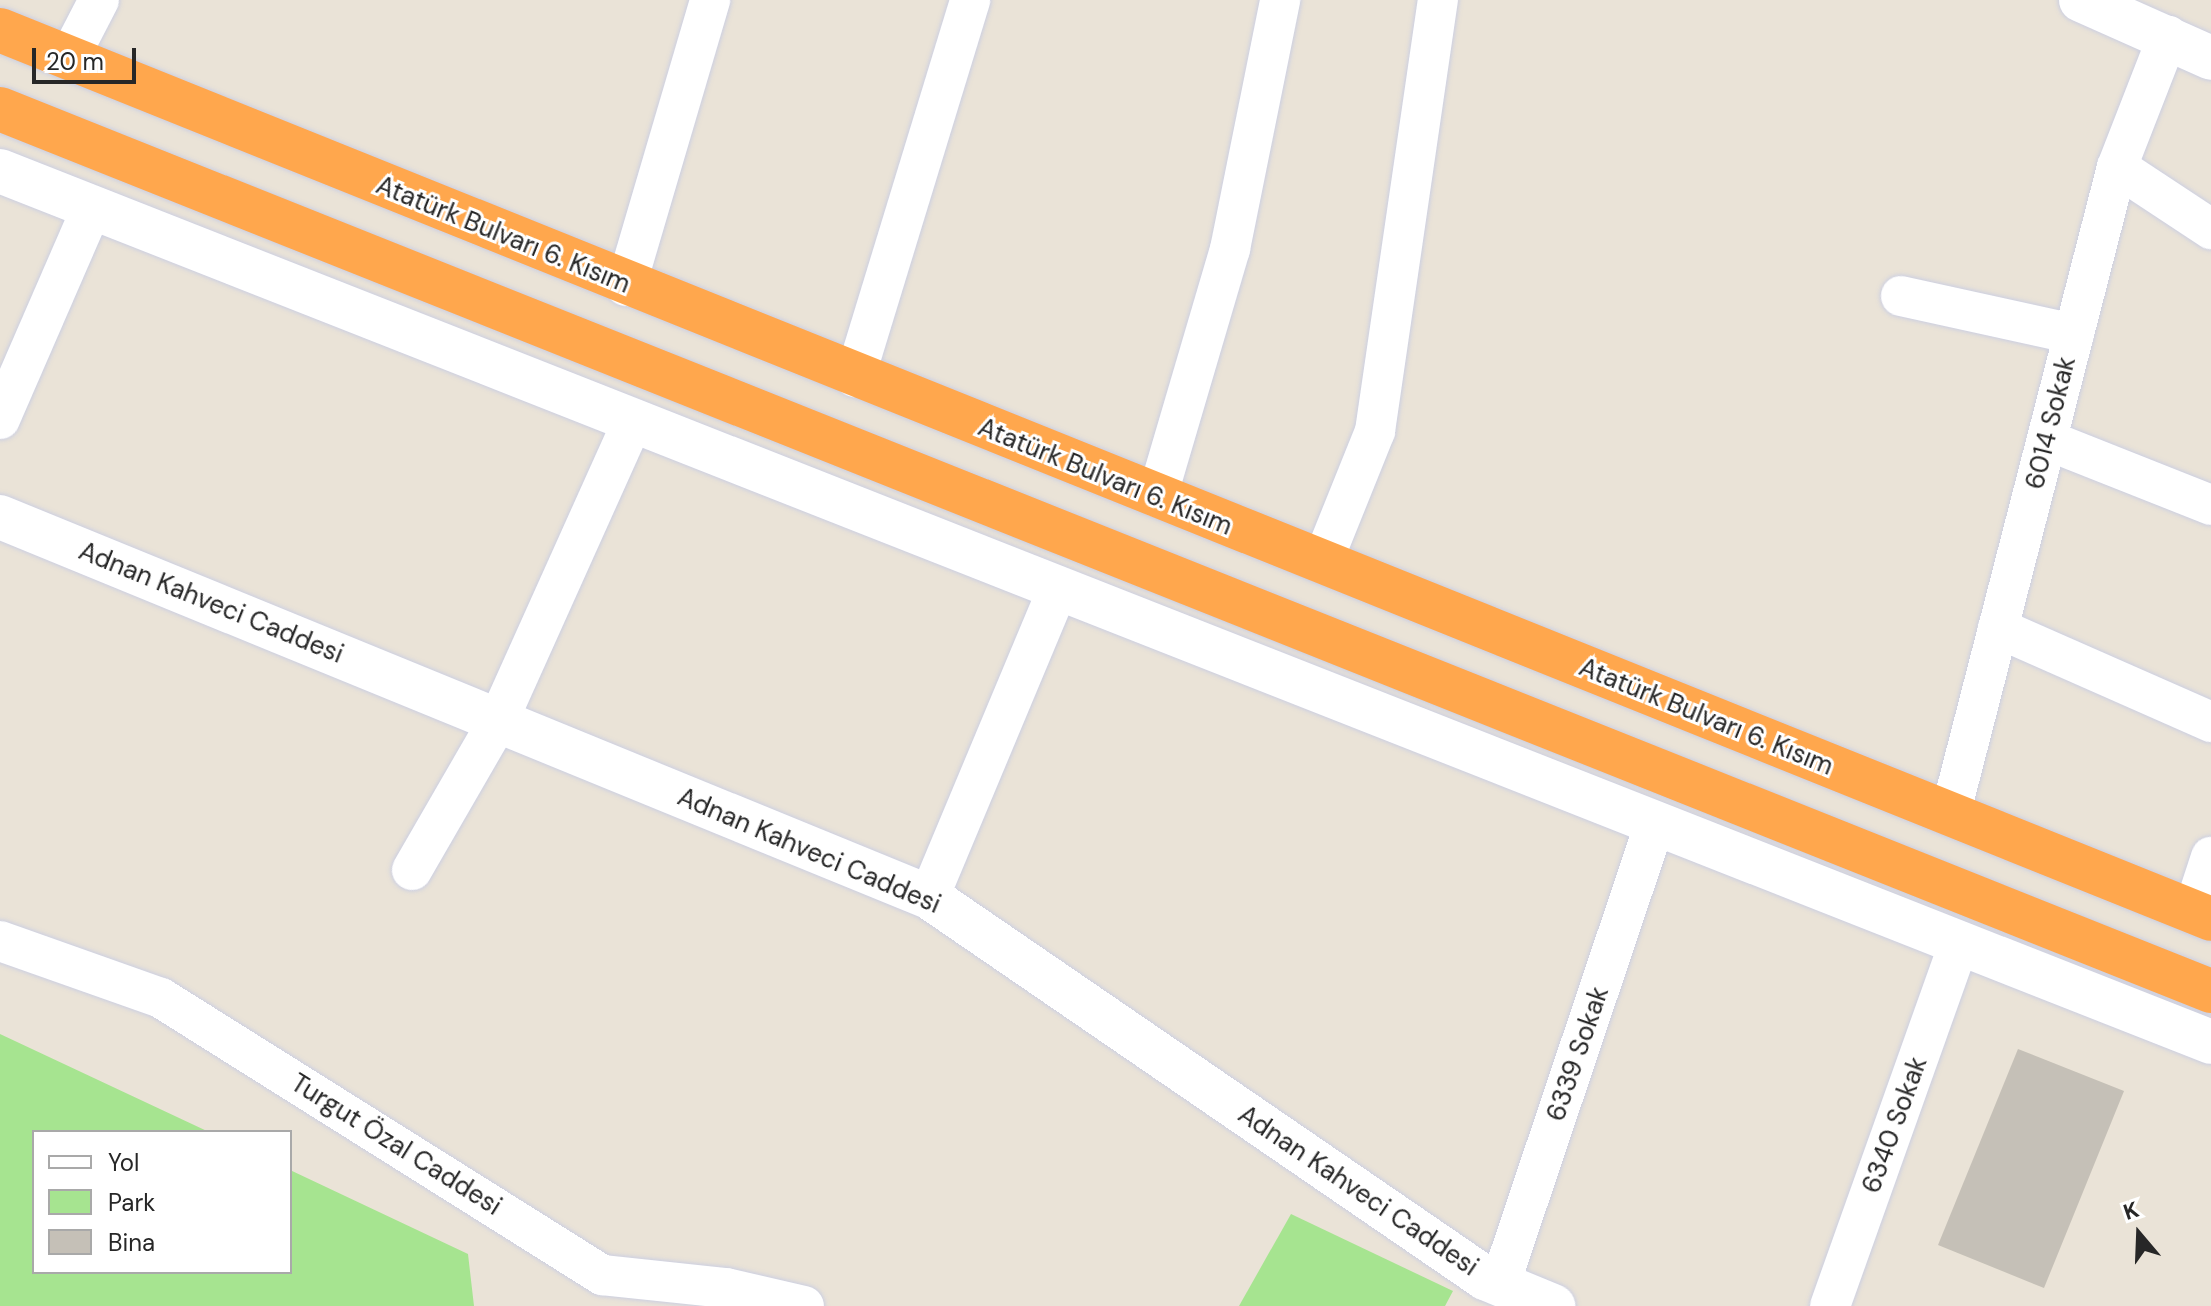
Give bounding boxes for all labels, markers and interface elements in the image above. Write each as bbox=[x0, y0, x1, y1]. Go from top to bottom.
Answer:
scale bar bbox=[36, 32, 140, 82]
text: 20 m bbox=[46, 46, 104, 77]
street label: Atatürk Bulvarı 6. Kısım bbox=[371, 170, 635, 300]
street label: 6014 Sokak bbox=[2019, 353, 2083, 493]
street label: Atatürk Bulvarı 6. Kısım bbox=[973, 412, 1237, 542]
street label: Adnan Kahveci Caddesi bbox=[74, 536, 348, 670]
street label: Atatürk Bulvarı 6. Kısım bbox=[1574, 652, 1838, 782]
street label: Adnan Kahveci Caddesi bbox=[673, 781, 945, 921]
street label: 6339 Sokak bbox=[1540, 983, 1616, 1125]
street label: 6340 Sokak bbox=[1856, 1053, 1934, 1197]
street label: Turgut Özal Caddesi bbox=[285, 1068, 507, 1222]
street label: Adnan Kahveci Caddesi bbox=[1232, 1099, 1484, 1283]
legend bbox=[32, 1130, 292, 1274]
text: Yol bbox=[108, 1147, 139, 1178]
text: Park bbox=[108, 1187, 155, 1218]
north arrow bbox=[2099, 1194, 2179, 1274]
text: K bbox=[2120, 1195, 2143, 1227]
text: Bina bbox=[108, 1227, 155, 1258]

